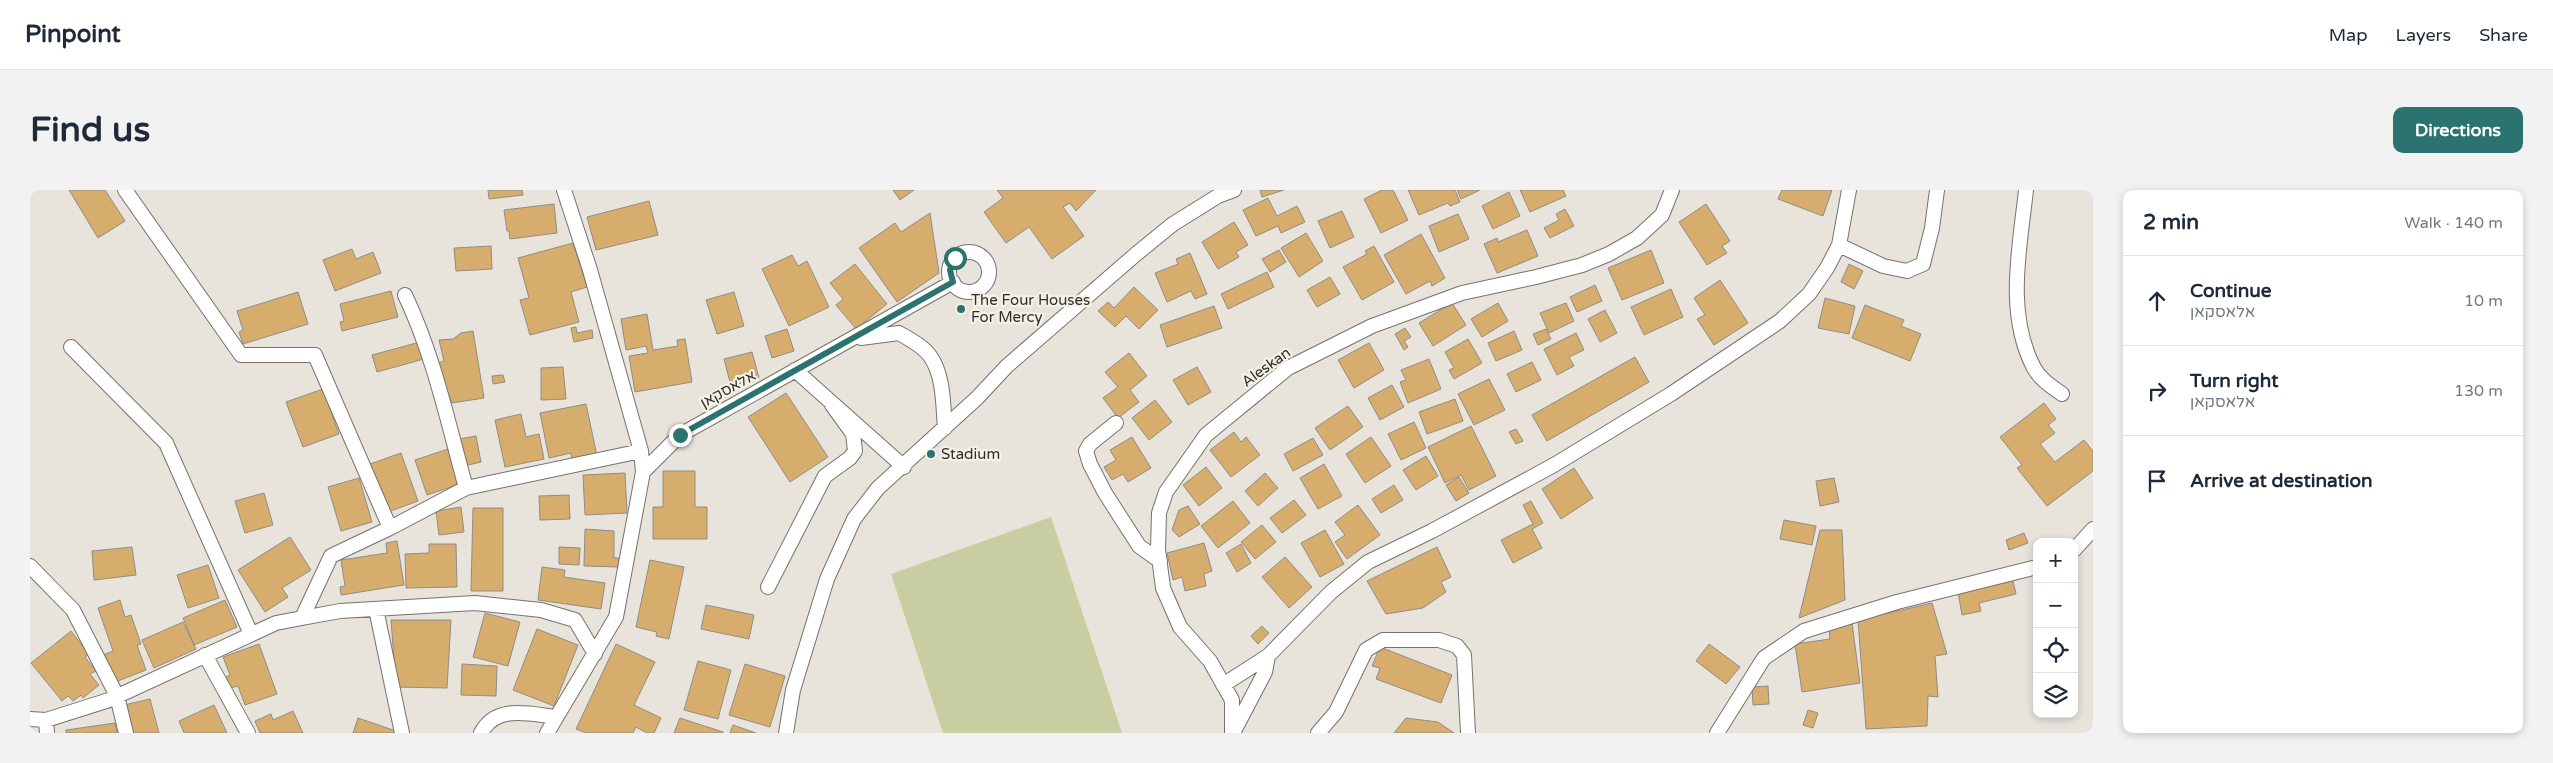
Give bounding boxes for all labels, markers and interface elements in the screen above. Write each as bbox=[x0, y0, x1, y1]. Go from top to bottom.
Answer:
text: Pinpoint bbox=[25, 20, 121, 49]
text: Map bbox=[2329, 24, 2368, 46]
text: Layers bbox=[2396, 24, 2451, 46]
text: Share bbox=[2479, 24, 2528, 46]
button: Directions bbox=[2393, 107, 2523, 153]
text: Find us bbox=[30, 109, 150, 151]
text: 2 min bbox=[2143, 210, 2199, 235]
text: Walk · 140 m bbox=[2404, 213, 2503, 233]
route start bbox=[944, 247, 967, 270]
text: Continue bbox=[2190, 280, 2272, 302]
icon: ahead bbox=[2143, 287, 2171, 315]
place label: The Four Houses For Mercy bbox=[971, 291, 1090, 326]
text: 10 m bbox=[2464, 291, 2503, 311]
text: אלאסקאן bbox=[2190, 302, 2255, 322]
marker: The Four Houses For Mercy bbox=[955, 303, 967, 315]
street label: Aleskan bbox=[1238, 343, 1294, 391]
street label: אלאסקאן bbox=[697, 366, 759, 412]
text: Turn right bbox=[2190, 370, 2278, 392]
icon: right bbox=[2143, 377, 2171, 405]
text: 130 m bbox=[2454, 381, 2503, 401]
text: אלאסקאן bbox=[2190, 392, 2255, 412]
route end bbox=[669, 424, 692, 447]
place label: Stadium bbox=[941, 445, 1000, 463]
marker: Stadium bbox=[925, 448, 937, 460]
icon: arrive bbox=[2143, 467, 2171, 495]
text: Arrive at destination bbox=[2190, 470, 2373, 492]
map controls bbox=[2033, 538, 2078, 718]
button: + bbox=[2033, 538, 2078, 583]
button: − bbox=[2033, 583, 2078, 628]
button: locate bbox=[2033, 628, 2078, 673]
button: layers bbox=[2033, 673, 2078, 718]

